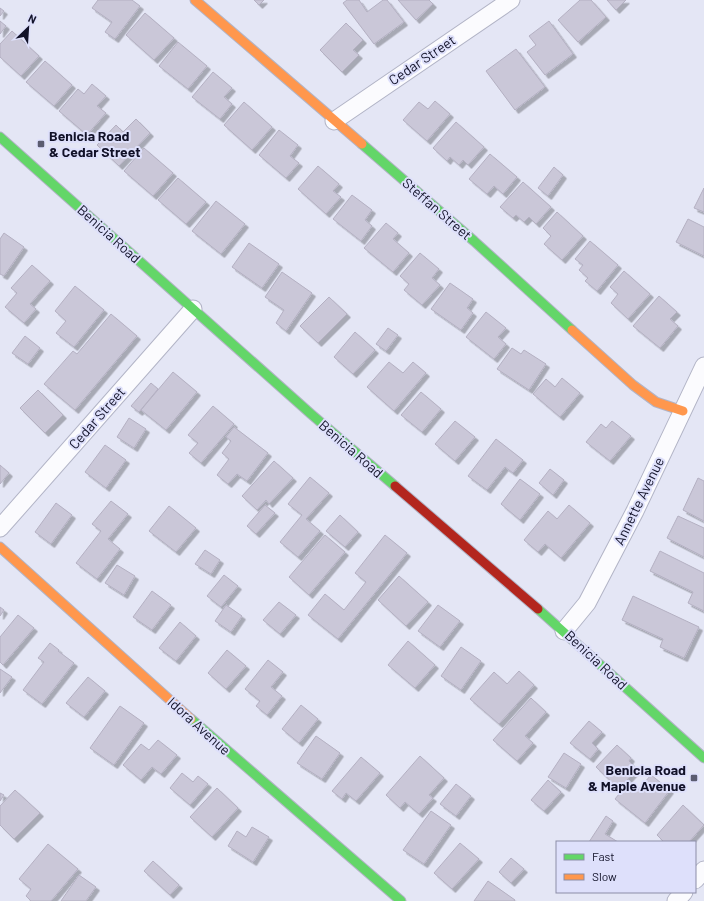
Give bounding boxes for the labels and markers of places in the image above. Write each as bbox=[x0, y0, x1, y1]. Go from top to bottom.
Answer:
place label: Benicia Road & Cedar Street bbox=[49, 127, 141, 160]
marker: Benicia Road & Cedar Street bbox=[36, 139, 46, 149]
place label: Benicia Road & Maple Avenue bbox=[588, 761, 686, 794]
marker: Benicia Road & Maple Avenue bbox=[689, 773, 699, 783]

